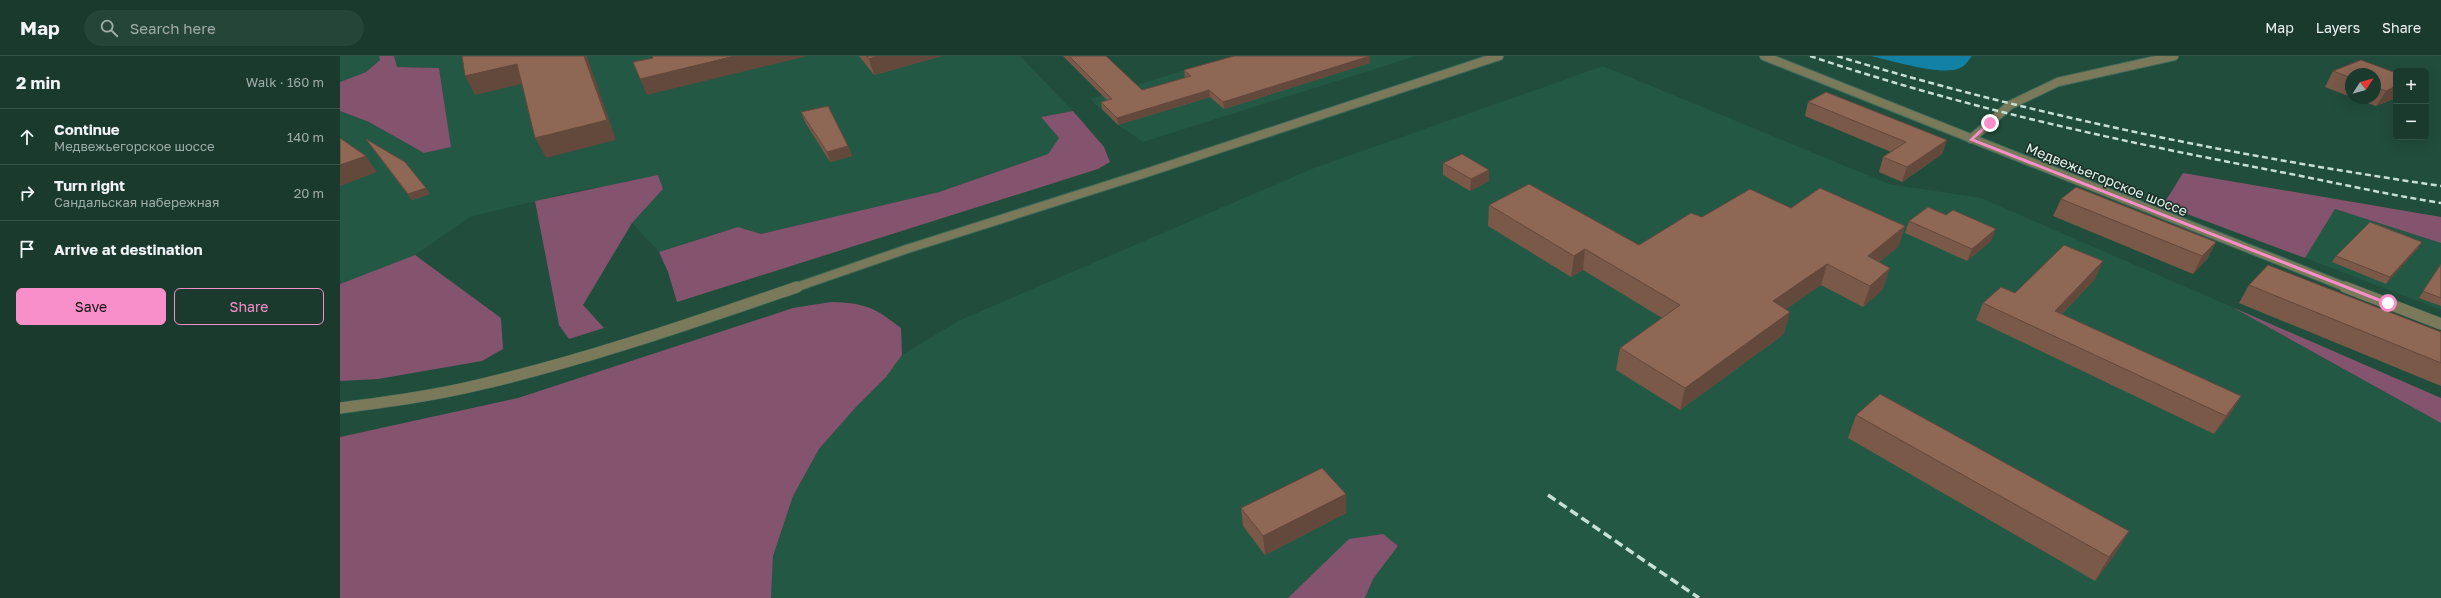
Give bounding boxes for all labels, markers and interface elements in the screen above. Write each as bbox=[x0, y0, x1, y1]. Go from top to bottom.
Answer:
search box bbox=[84, 10, 364, 46]
text: Map bbox=[20, 16, 60, 39]
icon: search bbox=[98, 17, 120, 39]
text: Search here bbox=[130, 19, 216, 37]
text: Map bbox=[2265, 19, 2294, 36]
text: Layers bbox=[2316, 19, 2360, 36]
text: Share bbox=[2382, 19, 2421, 36]
north arrow bbox=[2345, 68, 2381, 104]
map controls bbox=[2393, 68, 2429, 140]
button: + bbox=[2393, 68, 2429, 104]
text: 2 min bbox=[16, 72, 60, 93]
text: Walk · 160 m bbox=[246, 74, 324, 90]
button: − bbox=[2393, 104, 2429, 140]
route end bbox=[1981, 114, 1999, 132]
text: Continue bbox=[54, 120, 120, 138]
icon: ahead bbox=[16, 126, 38, 148]
text: 140 m bbox=[287, 129, 324, 145]
text: Медвежьегорское шоссе bbox=[54, 138, 215, 154]
street label: Медвежьегорское шоссе bbox=[2024, 139, 2190, 219]
text: Turn right bbox=[54, 176, 125, 194]
icon: right bbox=[16, 182, 38, 204]
text: 20 m bbox=[294, 185, 324, 201]
text: Сандальская набережная bbox=[54, 194, 219, 210]
icon: arrive bbox=[16, 238, 38, 260]
text: Arrive at destination bbox=[54, 240, 203, 258]
button: Save bbox=[16, 288, 166, 325]
button: Share bbox=[174, 288, 324, 325]
route start bbox=[2379, 294, 2397, 312]

